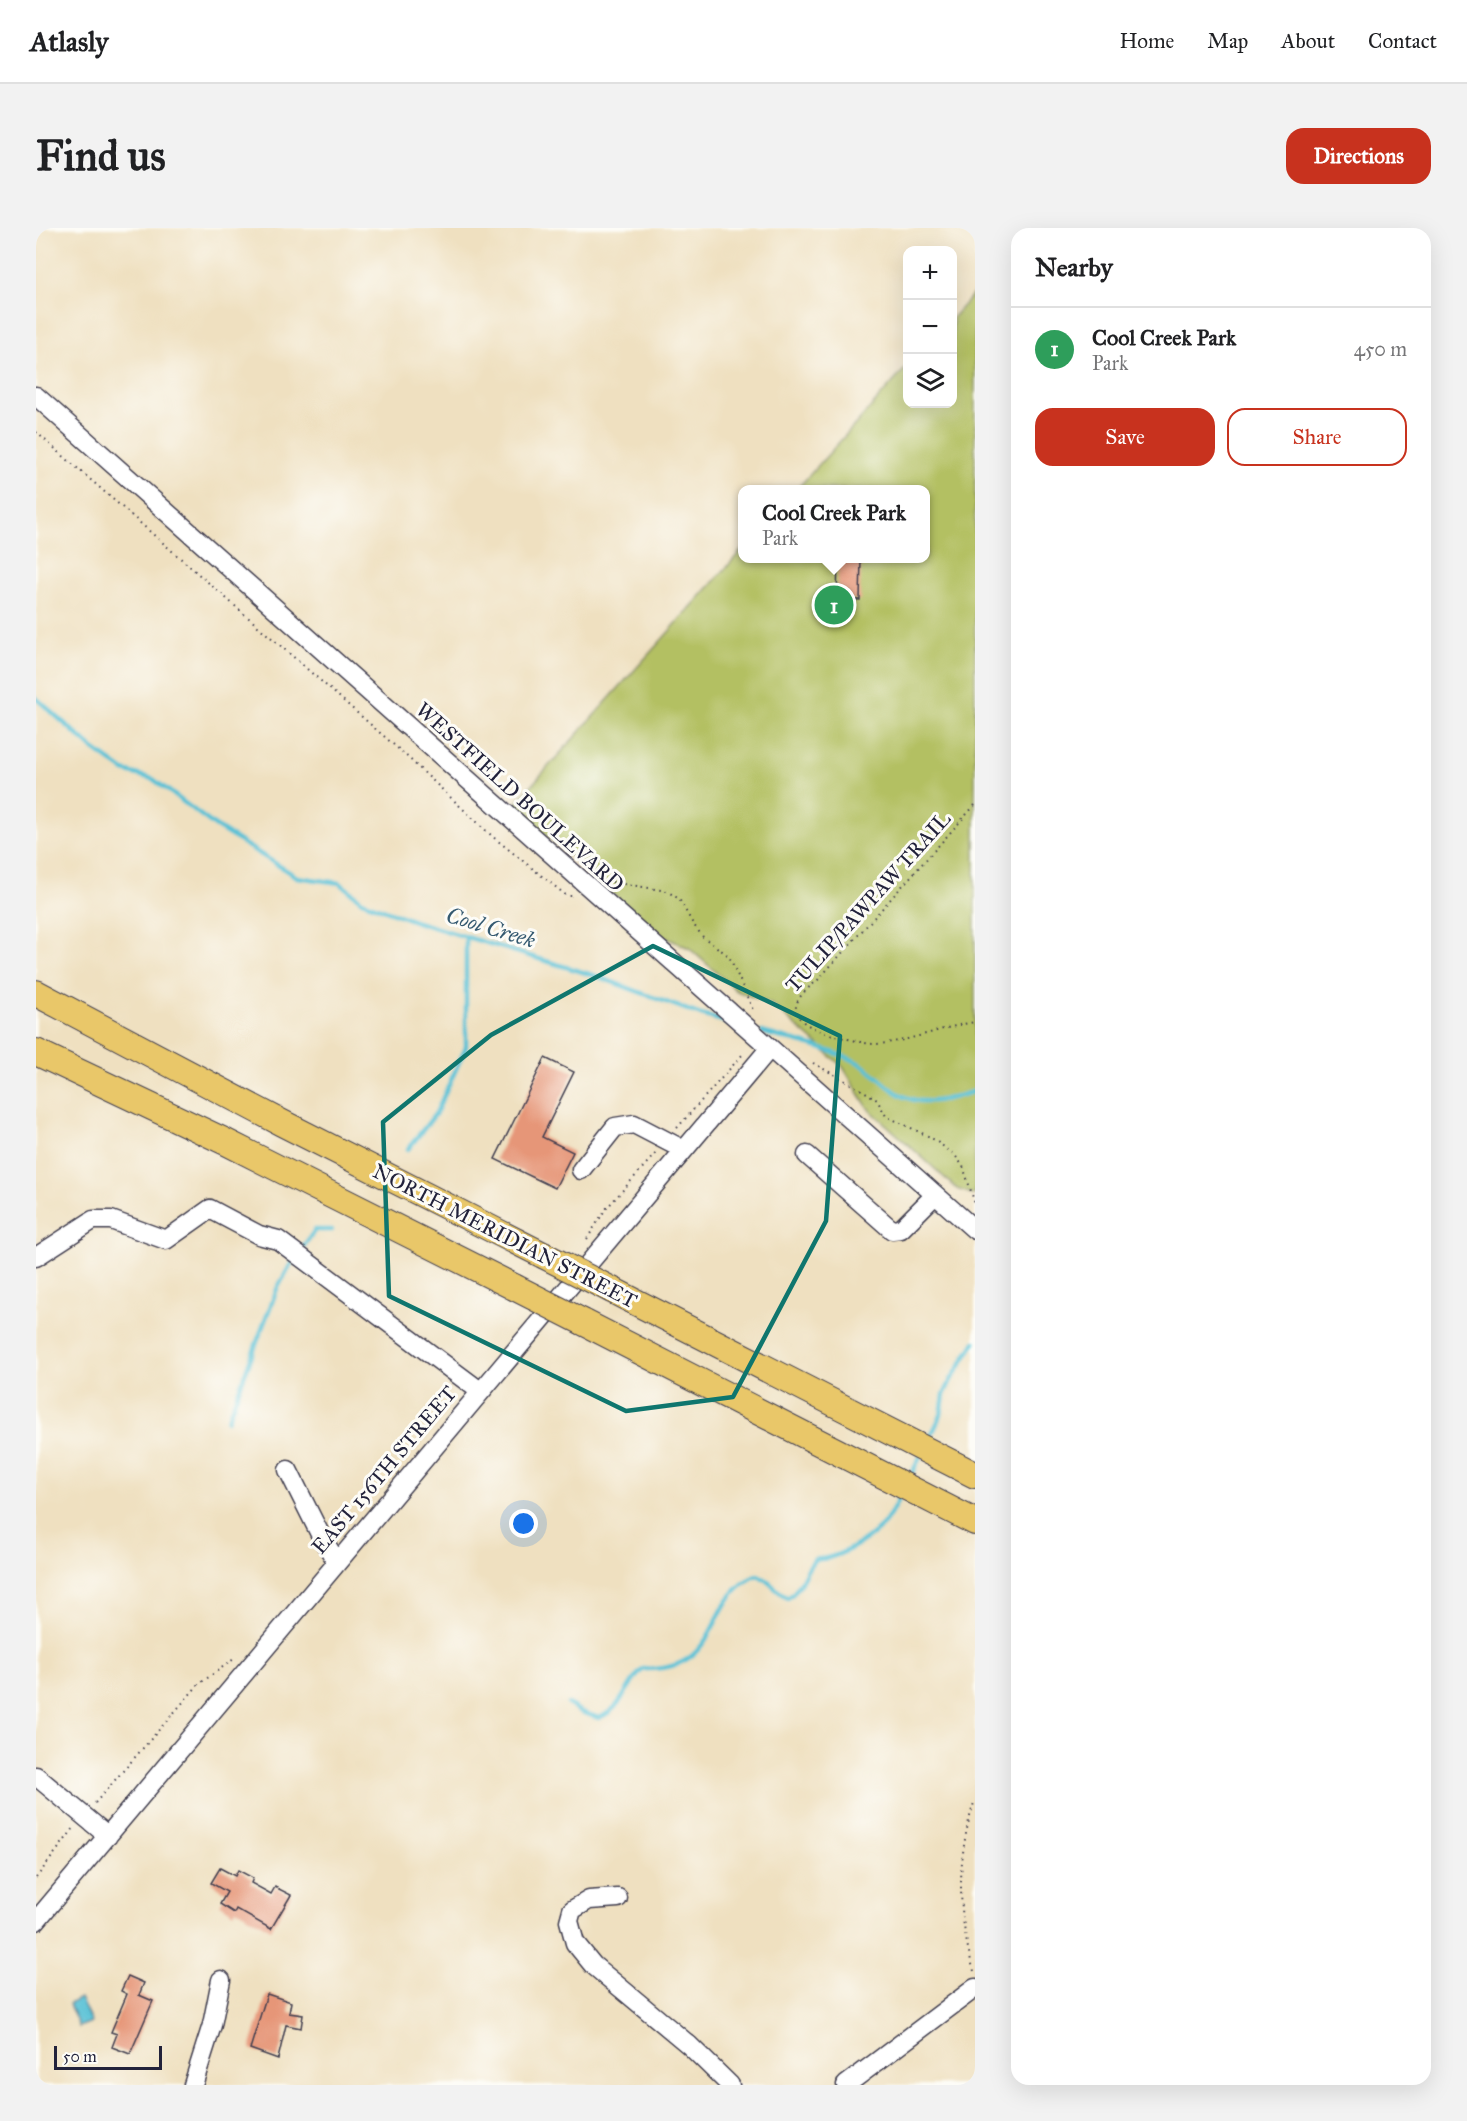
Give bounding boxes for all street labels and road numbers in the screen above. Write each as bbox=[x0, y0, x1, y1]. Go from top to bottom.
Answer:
street label: WESTFIELD BOULEVARD bbox=[411, 697, 629, 897]
street label: TULIP/PAWPAW TRAIL bbox=[780, 806, 956, 998]
street label: NORTH MERIDIAN STREET bbox=[369, 1158, 641, 1314]
street label: EAST 156TH STREET bbox=[306, 1381, 462, 1559]

